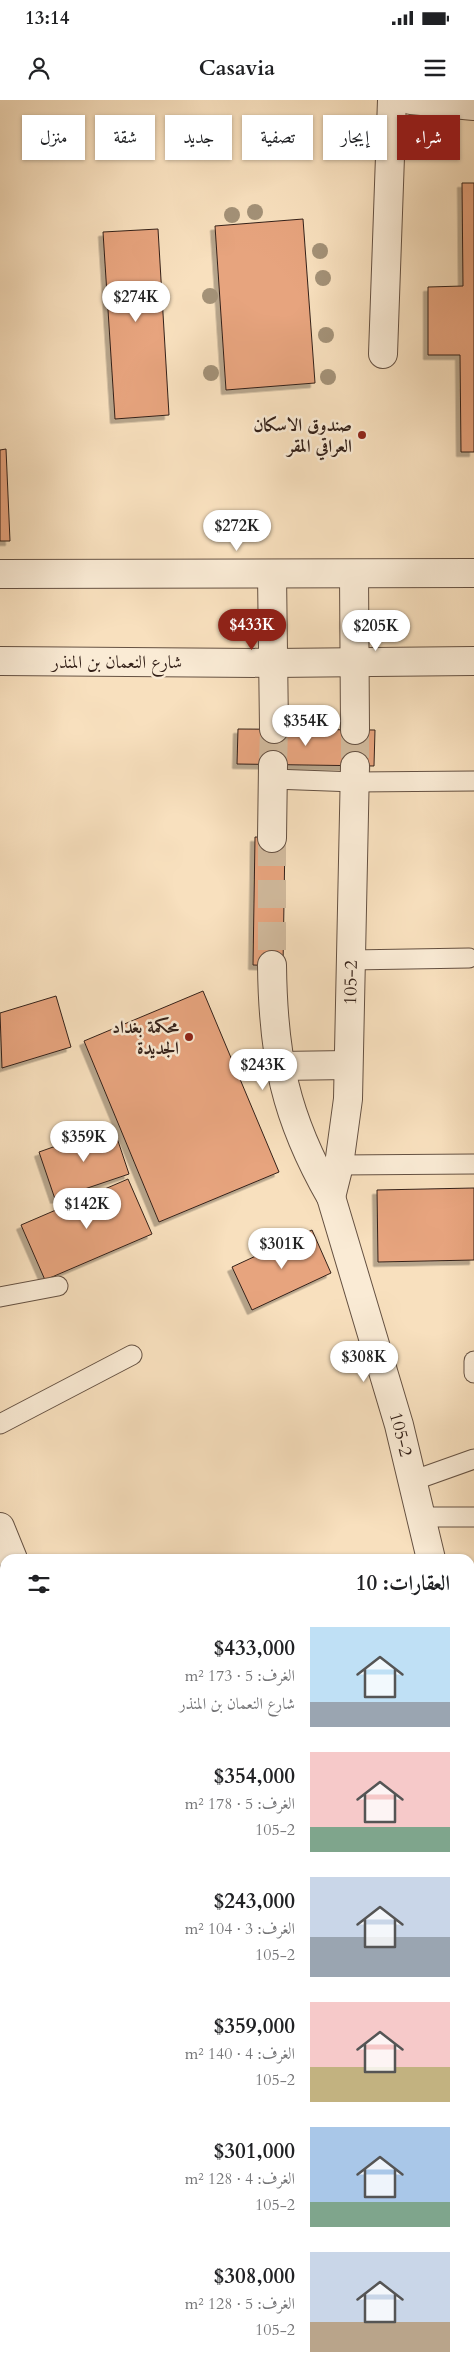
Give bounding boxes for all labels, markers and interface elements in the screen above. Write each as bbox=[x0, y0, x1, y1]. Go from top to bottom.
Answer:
text: 13:14 bbox=[25, 5, 69, 31]
text: Casavia bbox=[199, 53, 275, 83]
icon: person bbox=[25, 54, 53, 82]
icon: menu bbox=[421, 54, 449, 82]
chip: منزل bbox=[22, 115, 85, 160]
chip: شقة bbox=[95, 115, 155, 160]
chip: جديد bbox=[165, 115, 232, 160]
chip: تصفية bbox=[242, 115, 313, 160]
chip: إيجار bbox=[323, 115, 387, 160]
chip: شراء bbox=[397, 115, 460, 160]
pin: $274K bbox=[101, 280, 171, 323]
text: $274K bbox=[113, 286, 159, 308]
place label: صندوق الاسكان العراقي المقر bbox=[253, 413, 352, 461]
marker: صندوق الاسكان العراقي المقر bbox=[356, 429, 368, 441]
pin: $272K bbox=[202, 510, 272, 552]
text: $272K bbox=[214, 515, 260, 537]
pin: $433K bbox=[217, 608, 287, 651]
pin: $205K bbox=[341, 610, 411, 652]
text: $433K bbox=[229, 614, 275, 636]
text: $205K bbox=[353, 615, 399, 637]
street label: شارع النعمان بن المنذر bbox=[50, 650, 182, 677]
pin: $354K bbox=[271, 704, 341, 747]
text: $354K bbox=[283, 710, 329, 732]
street label: 105-2 bbox=[337, 960, 363, 1005]
place label: محكمة بغداد الجديدة bbox=[112, 1015, 180, 1061]
marker: محكمة بغداد الجديدة bbox=[183, 1031, 195, 1043]
pin: $243K bbox=[228, 1048, 298, 1091]
text: $243K bbox=[240, 1054, 286, 1076]
pin: $359K bbox=[49, 1120, 119, 1163]
text: $359K bbox=[61, 1126, 107, 1148]
pin: $142K bbox=[52, 1188, 122, 1230]
text: $142K bbox=[64, 1193, 110, 1215]
pin: $301K bbox=[247, 1228, 317, 1270]
text: $301K bbox=[259, 1233, 305, 1255]
pin: $308K bbox=[329, 1340, 399, 1383]
text: $308K bbox=[341, 1346, 387, 1368]
street label: 105-2 bbox=[383, 1409, 419, 1459]
text: العقارات: 10 bbox=[356, 1569, 450, 1598]
icon: filters bbox=[25, 1570, 53, 1598]
text: $433,000 bbox=[214, 1634, 295, 1663]
icon: home bbox=[350, 1647, 410, 1707]
text: الغرف: 5 · 173 m² bbox=[185, 1665, 295, 1687]
text: شارع النعمان بن المنذر bbox=[179, 1693, 295, 1715]
text: $354,000 bbox=[214, 1762, 295, 1791]
icon: home bbox=[350, 1772, 410, 1832]
text: الغرف: 5 · 178 m² bbox=[185, 1793, 295, 1815]
text: 105-2 bbox=[255, 1819, 295, 1841]
text: $243,000 bbox=[214, 1887, 295, 1916]
icon: home bbox=[350, 1897, 410, 1957]
text: الغرف: 3 · 104 m² bbox=[185, 1918, 295, 1940]
text: 105-2 bbox=[255, 1944, 295, 1966]
text: $359,000 bbox=[214, 2012, 295, 2041]
icon: home bbox=[350, 2022, 410, 2082]
text: الغرف: 4 · 140 m² bbox=[185, 2043, 295, 2065]
text: 105-2 bbox=[255, 2069, 295, 2091]
text: $301,000 bbox=[214, 2137, 295, 2166]
icon: home bbox=[350, 2147, 410, 2207]
text: الغرف: 4 · 128 m² bbox=[185, 2168, 295, 2190]
text: 105-2 bbox=[255, 2194, 295, 2216]
text: $308,000 bbox=[214, 2262, 295, 2291]
icon: home bbox=[350, 2272, 410, 2332]
text: الغرف: 5 · 128 m² bbox=[185, 2293, 295, 2315]
text: 105-2 bbox=[255, 2319, 295, 2341]

